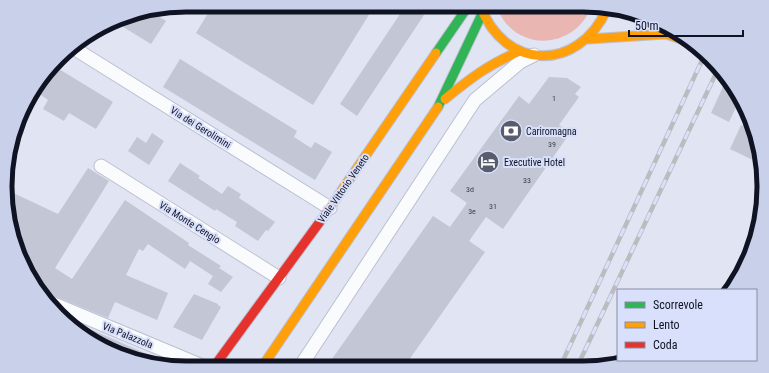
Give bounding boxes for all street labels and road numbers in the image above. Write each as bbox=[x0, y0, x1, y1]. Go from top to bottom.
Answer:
street label: Via dei Gerolimini bbox=[168, 104, 233, 150]
street label: Viale Vittorio Veneto bbox=[316, 152, 371, 225]
street label: Via Monte Cengio bbox=[157, 199, 222, 246]
street label: Via Palazzola bbox=[101, 320, 155, 351]

